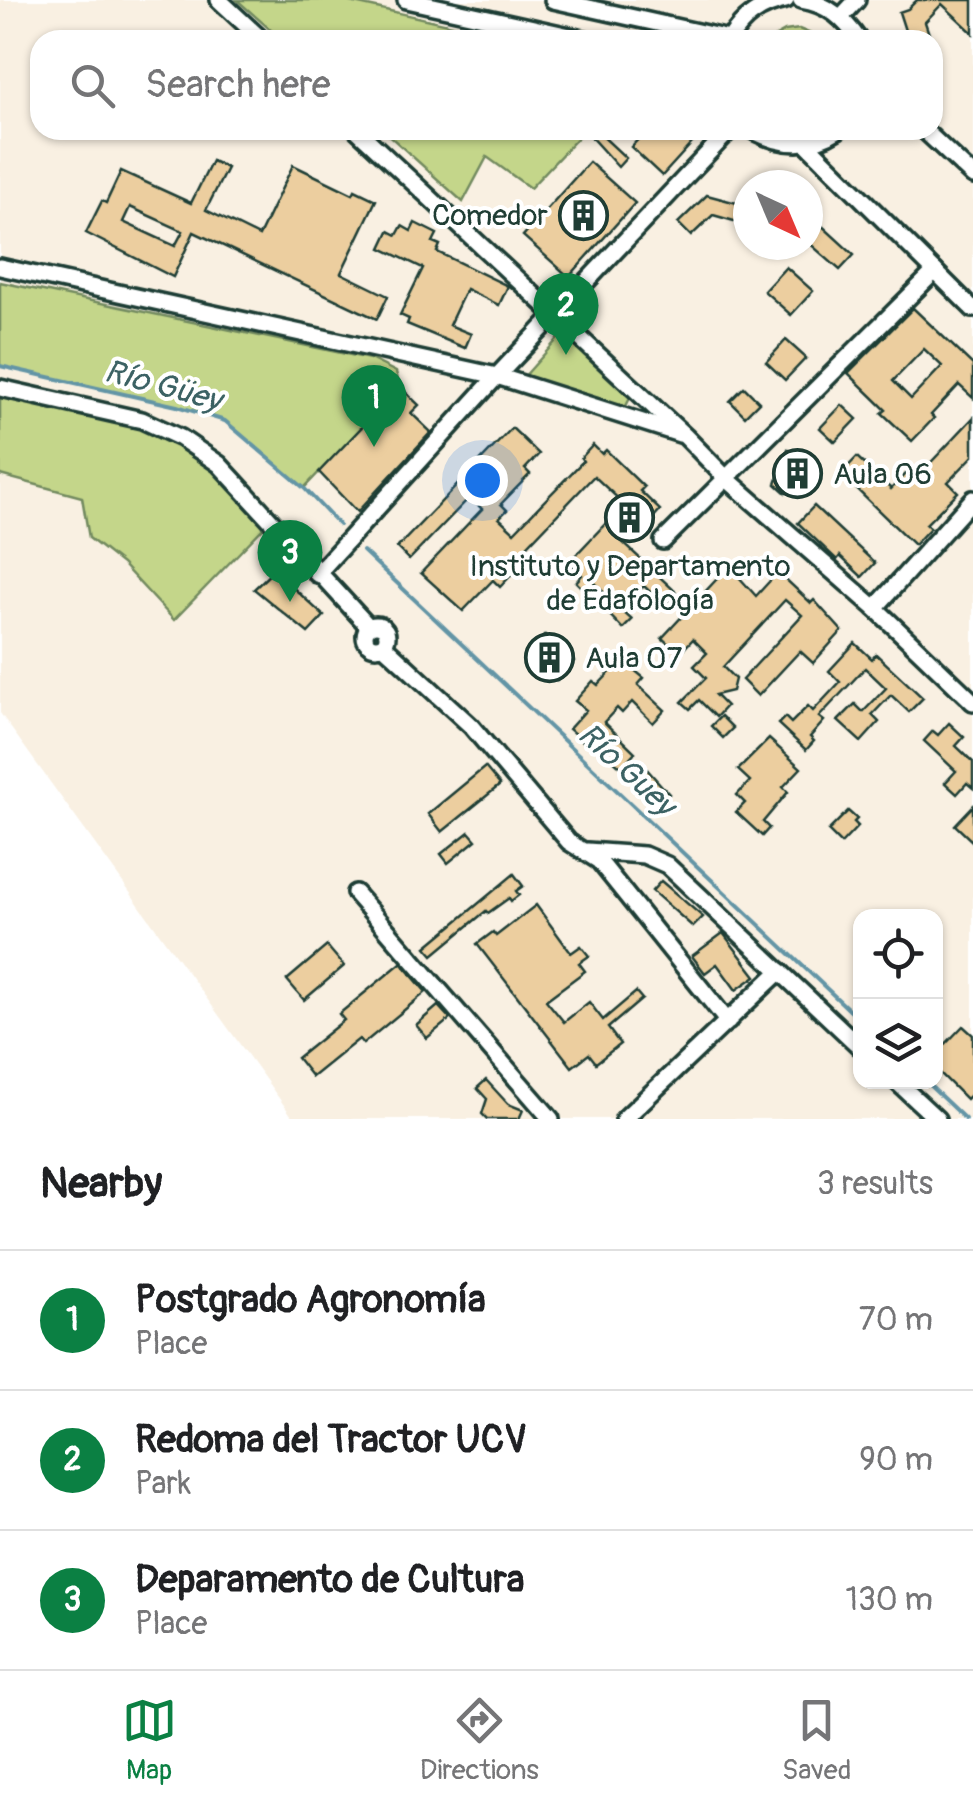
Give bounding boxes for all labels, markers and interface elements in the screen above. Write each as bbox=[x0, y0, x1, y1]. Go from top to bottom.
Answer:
search box bbox=[30, 30, 943, 140]
icon: search bbox=[65, 58, 120, 113]
text: Search here bbox=[145, 61, 331, 109]
north arrow bbox=[733, 170, 823, 260]
building icon: Comedor bbox=[557, 189, 609, 241]
place label: Comedor bbox=[432, 197, 548, 234]
pin: 2 bbox=[534, 272, 598, 355]
water label: Río Güey bbox=[100, 351, 229, 422]
pin: 1 bbox=[342, 364, 406, 447]
building icon: Aula 06 bbox=[772, 448, 824, 500]
your location bbox=[457, 455, 508, 506]
place label: Aula 06 bbox=[833, 456, 932, 493]
building icon: Instituto y Departamento de Edafología bbox=[604, 491, 656, 543]
pin: 3 bbox=[258, 520, 322, 602]
place label: Instituto y Departamento de Edafología bbox=[469, 548, 791, 619]
building icon: Aula 07 bbox=[524, 632, 576, 684]
place label: Aula 07 bbox=[585, 640, 682, 677]
water label: Río Guey bbox=[569, 715, 686, 828]
map controls bbox=[853, 909, 943, 1089]
button: locate bbox=[853, 909, 943, 999]
button: layers bbox=[853, 999, 943, 1089]
text: Nearby bbox=[40, 1158, 162, 1210]
text: 3 results bbox=[817, 1164, 933, 1204]
text: Postgrado Agronomía bbox=[135, 1276, 486, 1324]
text: 1 bbox=[66, 1300, 79, 1340]
text: 70 m bbox=[859, 1300, 933, 1340]
text: Place bbox=[135, 1324, 207, 1364]
text: Redoma del Tractor UCV bbox=[135, 1416, 527, 1464]
text: 2 bbox=[64, 1440, 81, 1480]
text: 90 m bbox=[859, 1440, 933, 1480]
text: Park bbox=[135, 1464, 191, 1504]
text: Deparamento de Cultura bbox=[135, 1556, 524, 1604]
text: 3 bbox=[64, 1580, 81, 1620]
text: 130 m bbox=[845, 1580, 933, 1620]
text: Place bbox=[135, 1604, 207, 1644]
tab: Map bbox=[122, 1693, 177, 1788]
tab: Directions bbox=[420, 1693, 539, 1788]
tab: Saved bbox=[782, 1693, 851, 1788]

